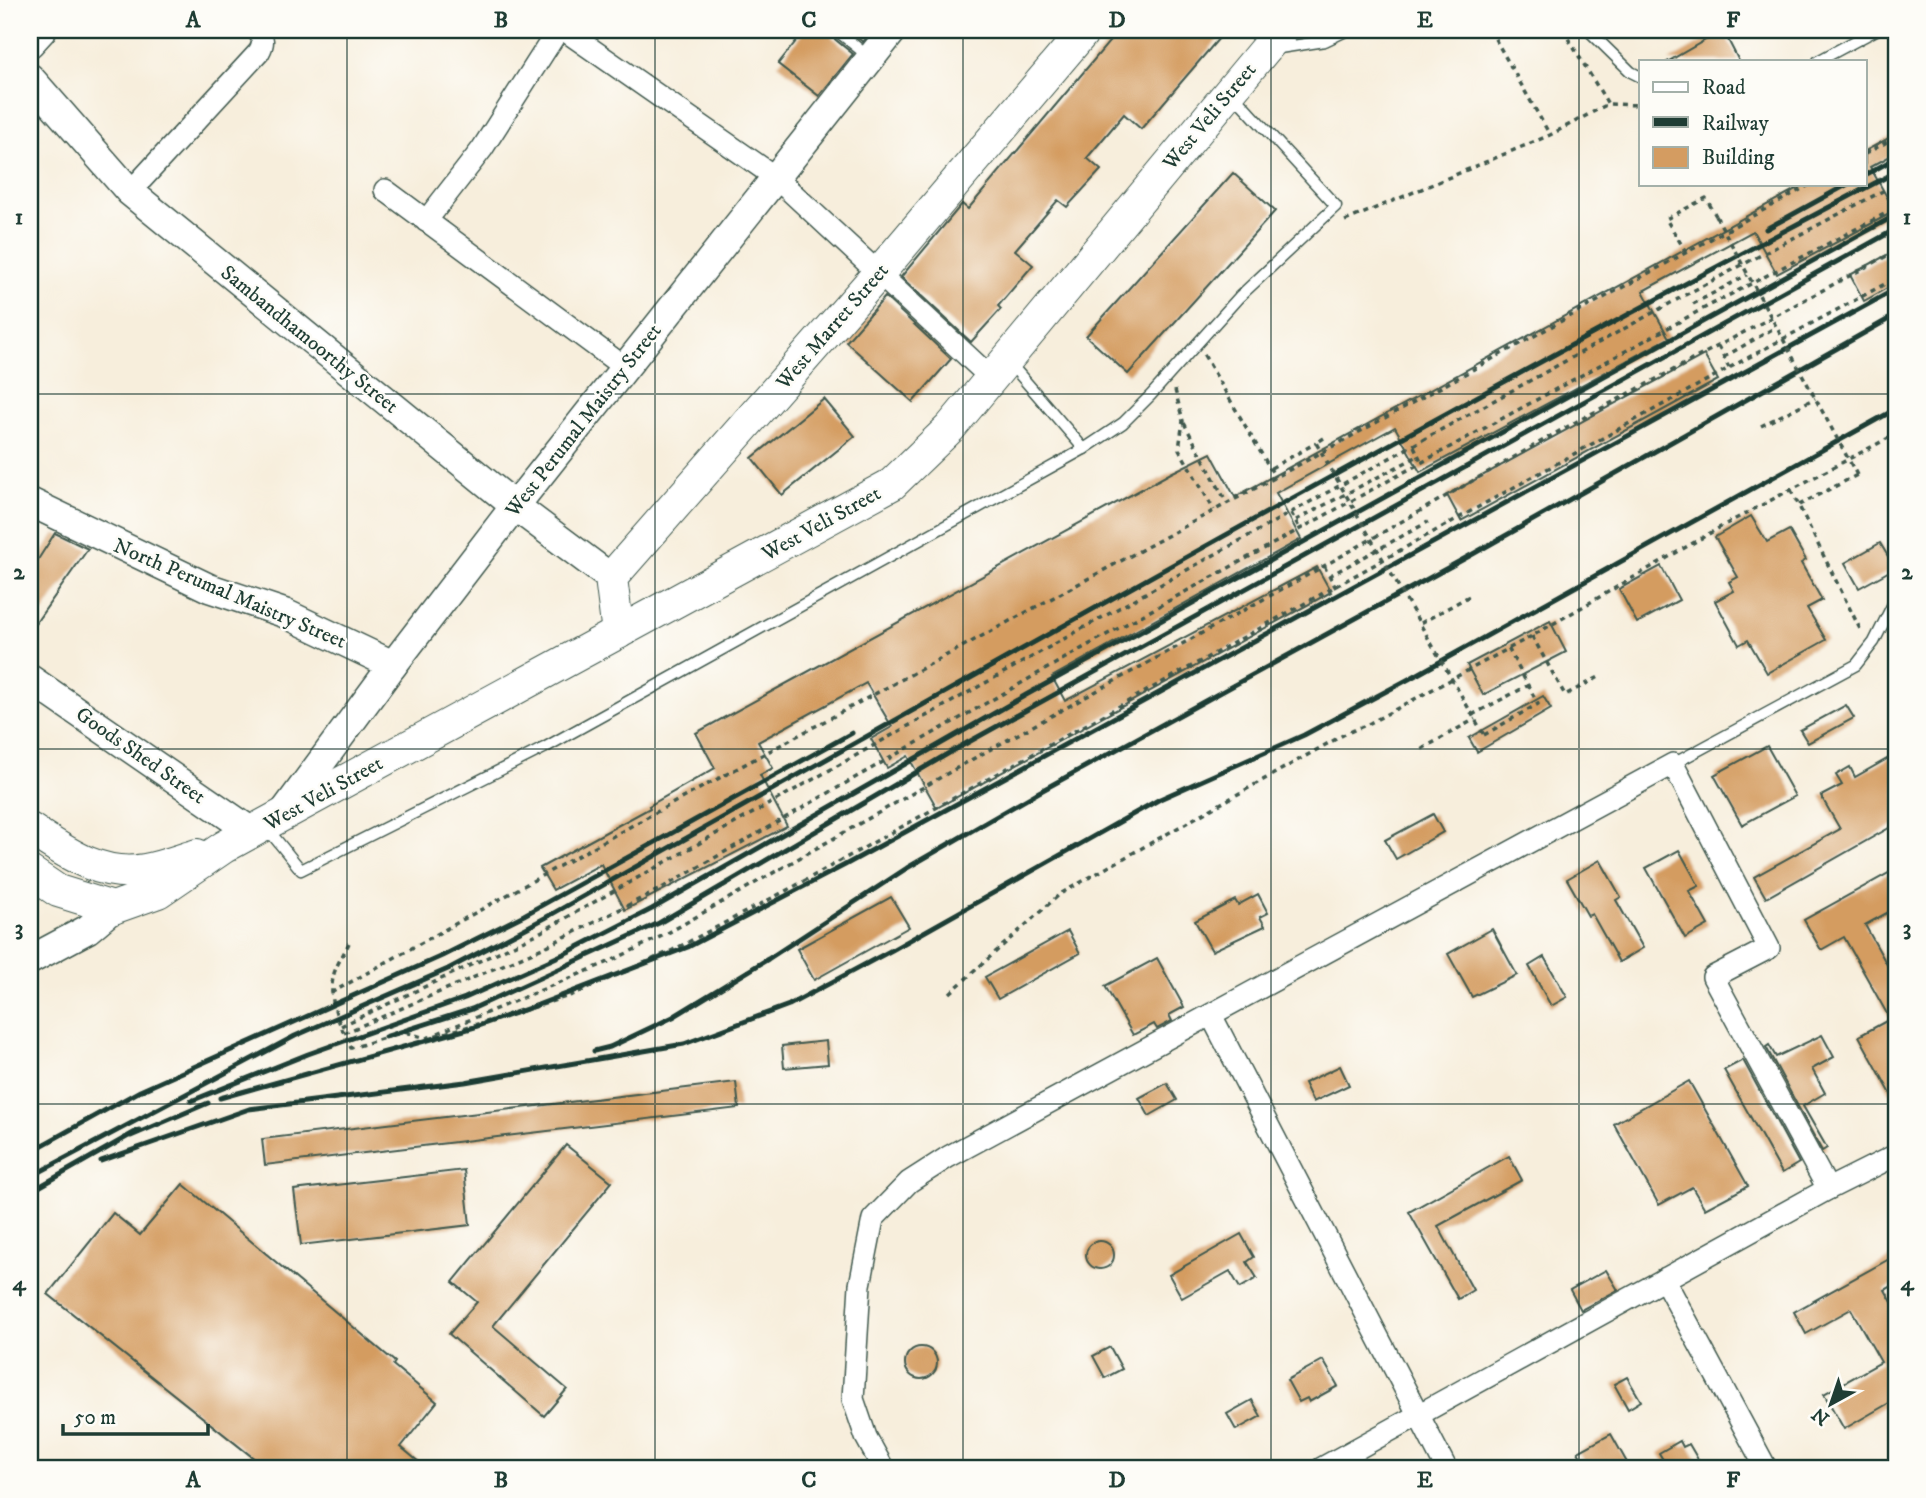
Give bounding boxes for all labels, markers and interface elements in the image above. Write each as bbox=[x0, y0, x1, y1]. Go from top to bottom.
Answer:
text: A bbox=[185, 6, 202, 35]
text: B bbox=[494, 6, 508, 35]
text: C bbox=[801, 6, 817, 35]
text: D bbox=[1108, 6, 1126, 35]
text: E bbox=[1417, 6, 1433, 35]
text: F bbox=[1726, 6, 1741, 35]
street label: West Veli Street bbox=[1157, 58, 1262, 176]
legend bbox=[1639, 60, 1867, 186]
text: Road bbox=[1702, 75, 1746, 101]
text: Railway bbox=[1702, 111, 1770, 137]
text: Building bbox=[1702, 145, 1775, 171]
text: 1 bbox=[15, 203, 23, 232]
text: 1 bbox=[1903, 203, 1911, 232]
street label: West Marret Street bbox=[770, 258, 895, 396]
street label: Sambandhamoorthy Street bbox=[215, 260, 404, 420]
street label: West Perumal Maistry Street bbox=[500, 318, 668, 523]
street label: West Veli Street bbox=[757, 480, 886, 568]
street label: North Perumal Maistry Street bbox=[109, 533, 350, 655]
text: 2 bbox=[13, 558, 25, 587]
text: 2 bbox=[1901, 558, 1913, 587]
street label: Goods Shed Street bbox=[71, 701, 211, 810]
street label: West Veli Street bbox=[259, 750, 388, 838]
text: 3 bbox=[15, 914, 23, 943]
text: 3 bbox=[1903, 914, 1911, 943]
text: 4 bbox=[12, 1269, 27, 1298]
text: 4 bbox=[1900, 1269, 1915, 1298]
north arrow bbox=[1797, 1368, 1867, 1438]
scale bar bbox=[63, 1393, 208, 1437]
text: N bbox=[1807, 1402, 1834, 1430]
text: 50 m bbox=[74, 1405, 116, 1431]
text: A bbox=[185, 1466, 202, 1495]
text: B bbox=[494, 1466, 508, 1495]
text: C bbox=[801, 1466, 817, 1495]
text: D bbox=[1108, 1466, 1126, 1495]
text: E bbox=[1417, 1466, 1433, 1495]
text: F bbox=[1726, 1466, 1741, 1495]

